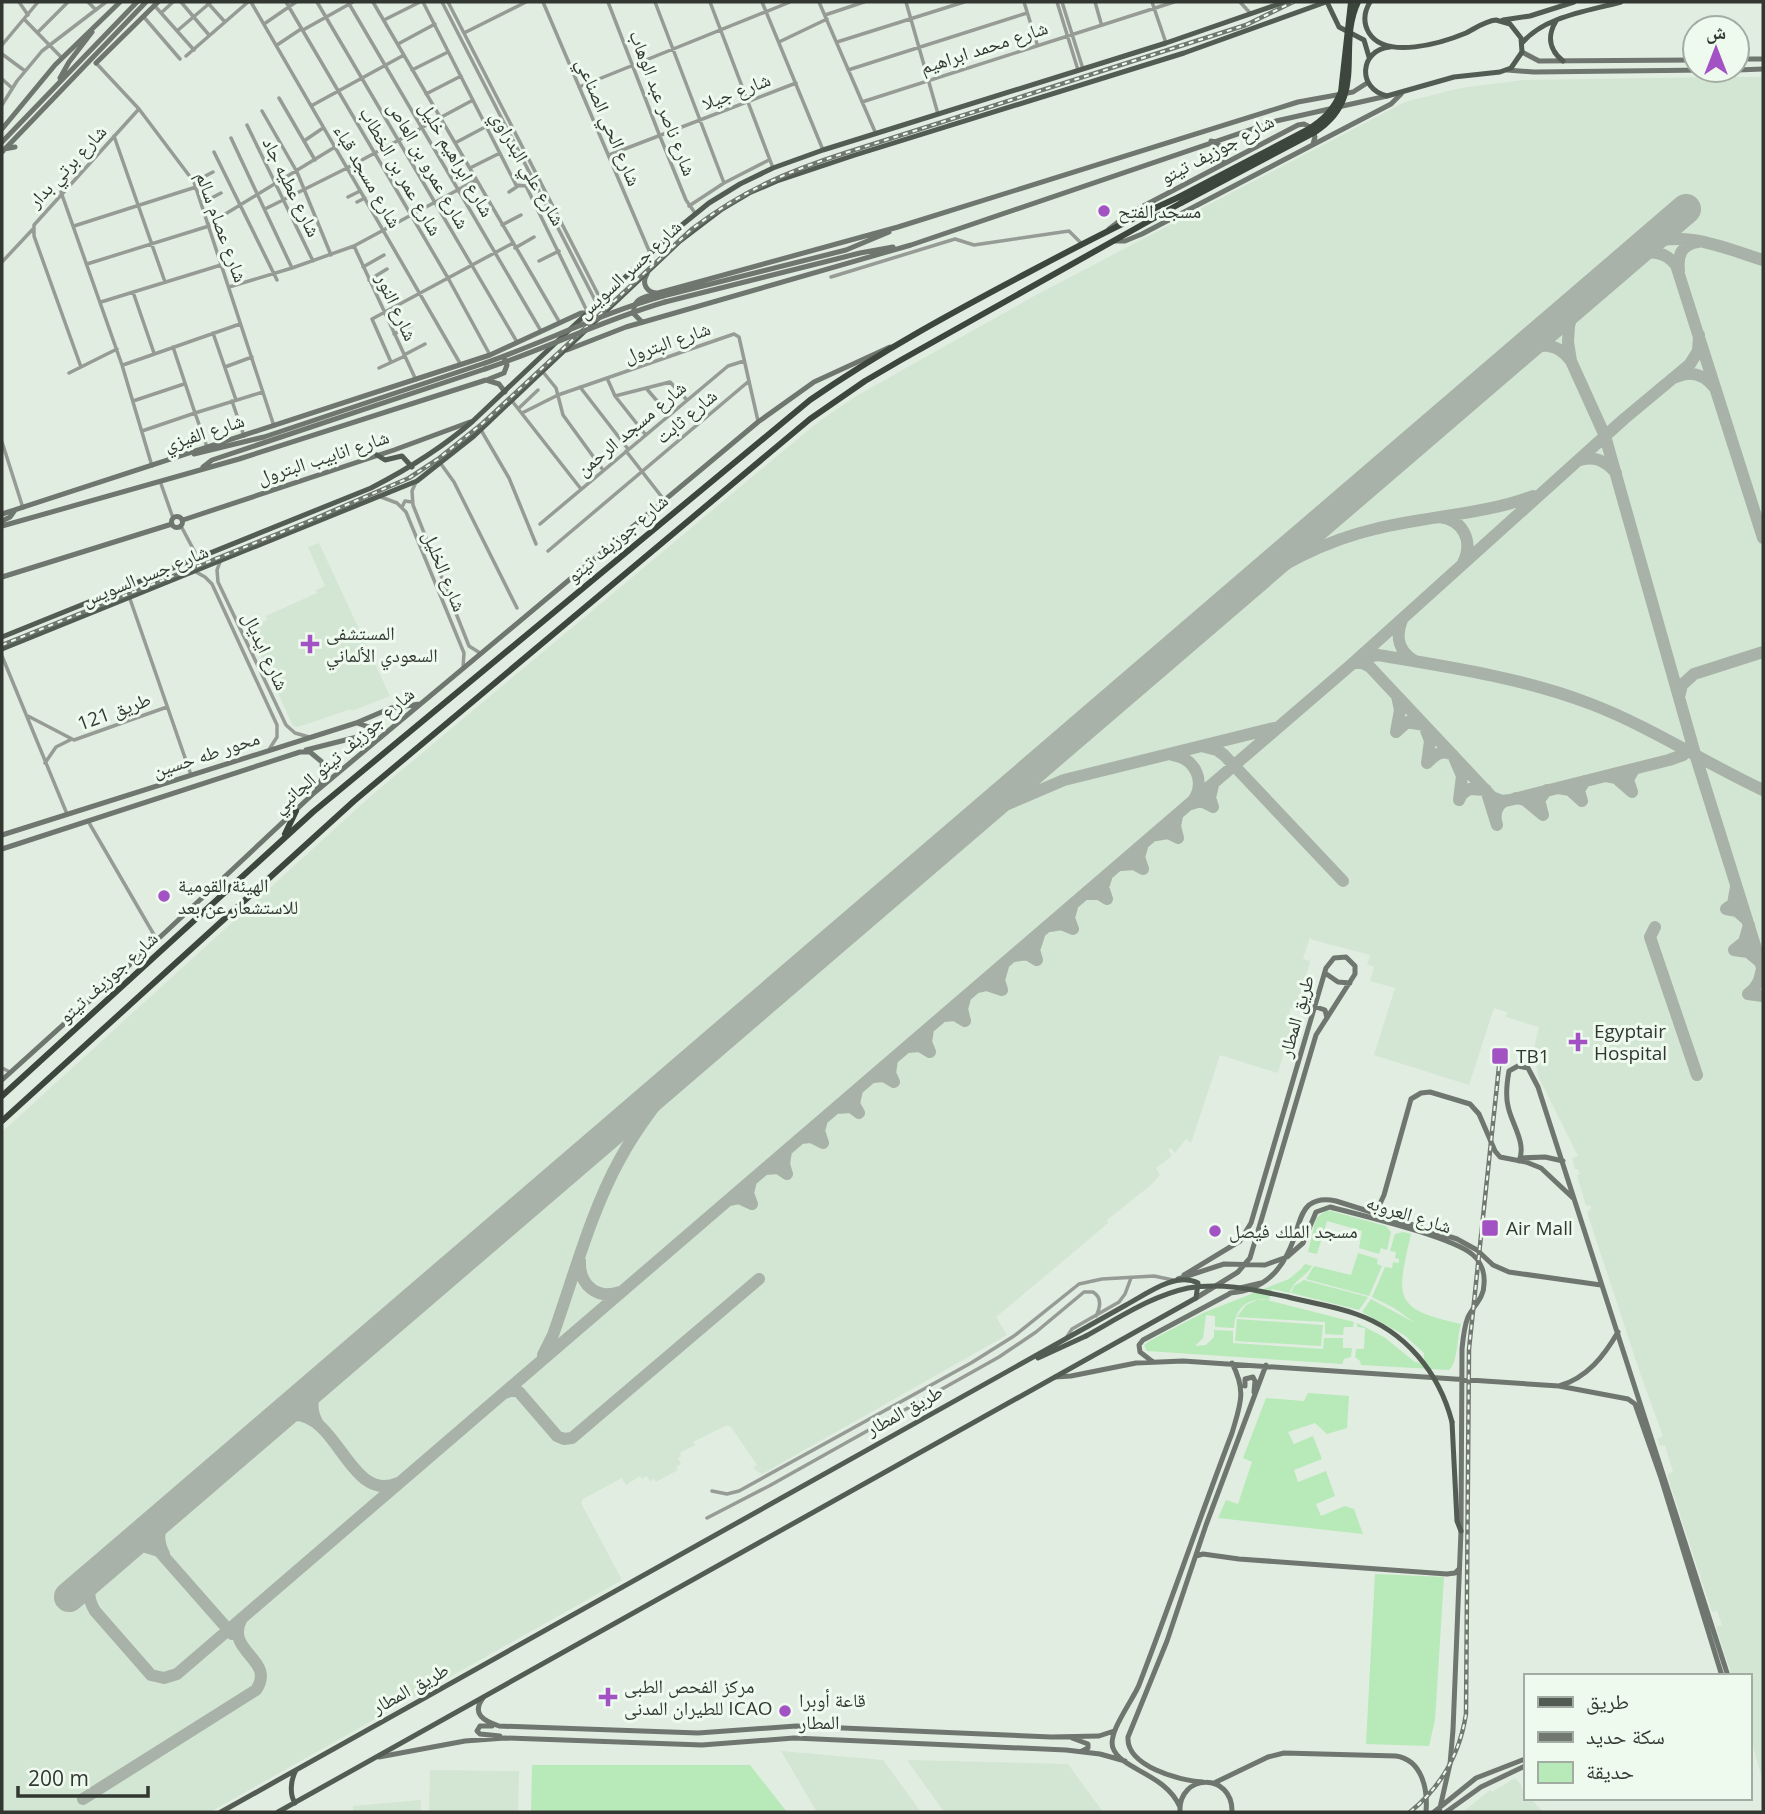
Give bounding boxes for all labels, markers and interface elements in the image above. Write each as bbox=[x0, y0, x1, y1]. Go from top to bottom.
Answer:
street label: شارع محمد ابراهيم bbox=[917, 14, 1051, 80]
north arrow bbox=[1681, 14, 1751, 84]
text: ش bbox=[1706, 19, 1726, 45]
street label: شارع ناصر عبد الوهاب bbox=[623, 26, 703, 180]
street label: شارع الحي الصناعي bbox=[568, 54, 648, 191]
street label: شارع جيلا bbox=[698, 66, 774, 116]
street label: شارع عمرو بن العاص bbox=[382, 96, 476, 234]
street label: شارع ابراهيم خليل bbox=[413, 97, 501, 221]
street label: شارع عمر بن الخطاب bbox=[353, 102, 449, 240]
street label: شارع علي البدراوي bbox=[482, 106, 571, 232]
street label: شارع جوزيف تيتو bbox=[1156, 108, 1278, 190]
street label: شارع برتي بدار bbox=[21, 119, 114, 216]
street label: شارع مسجد قباء bbox=[328, 119, 408, 233]
street label: شارع عطيه جاد bbox=[257, 133, 327, 241]
street label: شارع عصام سالم bbox=[189, 168, 254, 286]
place label: مسجد الفتح bbox=[1118, 198, 1201, 224]
marker: مسجد الفتح bbox=[1096, 203, 1112, 219]
street label: شارع جسر السويس bbox=[571, 214, 687, 324]
street label: شارع النور bbox=[370, 268, 424, 345]
street label: شارع البترول bbox=[620, 315, 714, 369]
street label: شارع مسجد الرحمن bbox=[570, 374, 692, 482]
street label: شارع ثابت bbox=[650, 383, 722, 449]
street label: شارع الفيزي bbox=[160, 407, 248, 460]
street label: شارع انابيب البترول bbox=[254, 423, 392, 491]
street label: شارع جوزيف تيتو bbox=[561, 488, 673, 588]
street label: شارع الخليل bbox=[417, 527, 473, 615]
street label: شارع جسر السويس bbox=[78, 538, 212, 612]
street label: شارع ايديال bbox=[237, 608, 295, 694]
place label: المستشفى السعودي الألماني bbox=[326, 620, 438, 671]
marker: المستشفى السعودي الألماني bbox=[300, 634, 320, 654]
street label: شارع جوزيف تيتو الجانبي bbox=[266, 681, 421, 821]
street label: طريق 121 bbox=[74, 686, 154, 736]
street label: محور طه حسين bbox=[149, 724, 263, 784]
place label: الهيئة القومية للاستشعار عن بعد bbox=[178, 872, 298, 920]
marker: الهيئة القومية للاستشعار عن بعد bbox=[156, 888, 172, 904]
street label: شارع جوزيف تيتو bbox=[53, 925, 163, 1029]
street label: طريق المطار bbox=[1272, 972, 1320, 1061]
place label: Egyptair Hospital bbox=[1594, 1018, 1667, 1066]
marker: Egyptair Hospital bbox=[1568, 1032, 1588, 1052]
place label: TB1 bbox=[1516, 1043, 1550, 1069]
marker: TB1 bbox=[1490, 1046, 1510, 1066]
street label: شارع العروبه bbox=[1363, 1189, 1455, 1239]
place label: Air Mall bbox=[1506, 1215, 1573, 1241]
place label: مسجد الملك فيصل bbox=[1229, 1218, 1358, 1244]
marker: Air Mall bbox=[1480, 1218, 1500, 1238]
marker: مسجد الملك فيصل bbox=[1207, 1223, 1223, 1239]
street label: طريق المطار bbox=[860, 1378, 947, 1442]
street label: طريق المطار bbox=[366, 1656, 453, 1720]
place label: مركز الفحص الطبى للطيران المدنى ICAO bbox=[624, 1673, 772, 1721]
legend bbox=[1524, 1674, 1751, 1800]
marker: مركز الفحص الطبى للطيران المدنى ICAO bbox=[598, 1687, 618, 1707]
place label: قاعة أوبرا المطار bbox=[798, 1687, 866, 1735]
text: طريق bbox=[1586, 1687, 1629, 1715]
marker: قاعة أوبرا المطار bbox=[777, 1703, 793, 1719]
text: سكة حديد bbox=[1586, 1722, 1665, 1750]
scale bar bbox=[18, 1755, 147, 1799]
text: حديقة bbox=[1586, 1757, 1634, 1785]
text: 200 m bbox=[28, 1764, 89, 1792]

